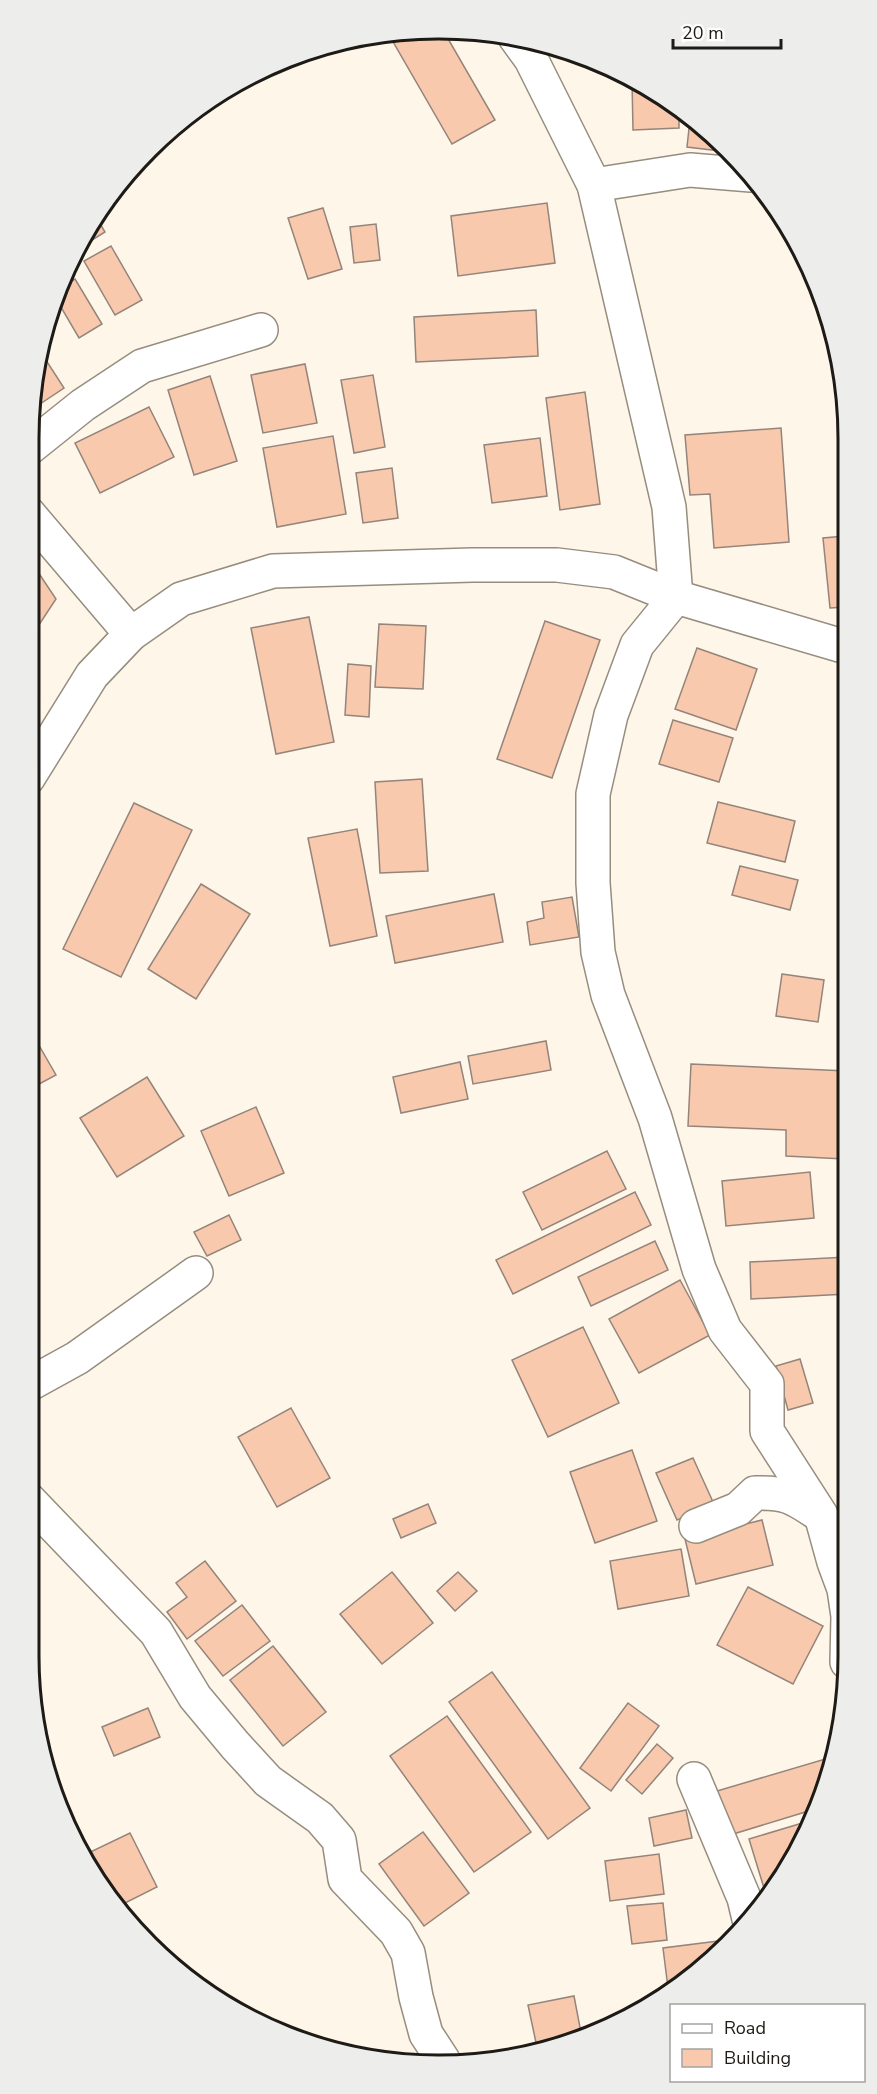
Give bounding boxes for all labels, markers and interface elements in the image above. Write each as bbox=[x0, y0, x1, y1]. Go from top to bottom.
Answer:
scale bar bbox=[673, 12, 781, 50]
text: 20 m bbox=[682, 21, 724, 45]
legend bbox=[670, 2004, 865, 2082]
text: Road bbox=[724, 2016, 766, 2040]
text: Building bbox=[724, 2046, 791, 2070]

